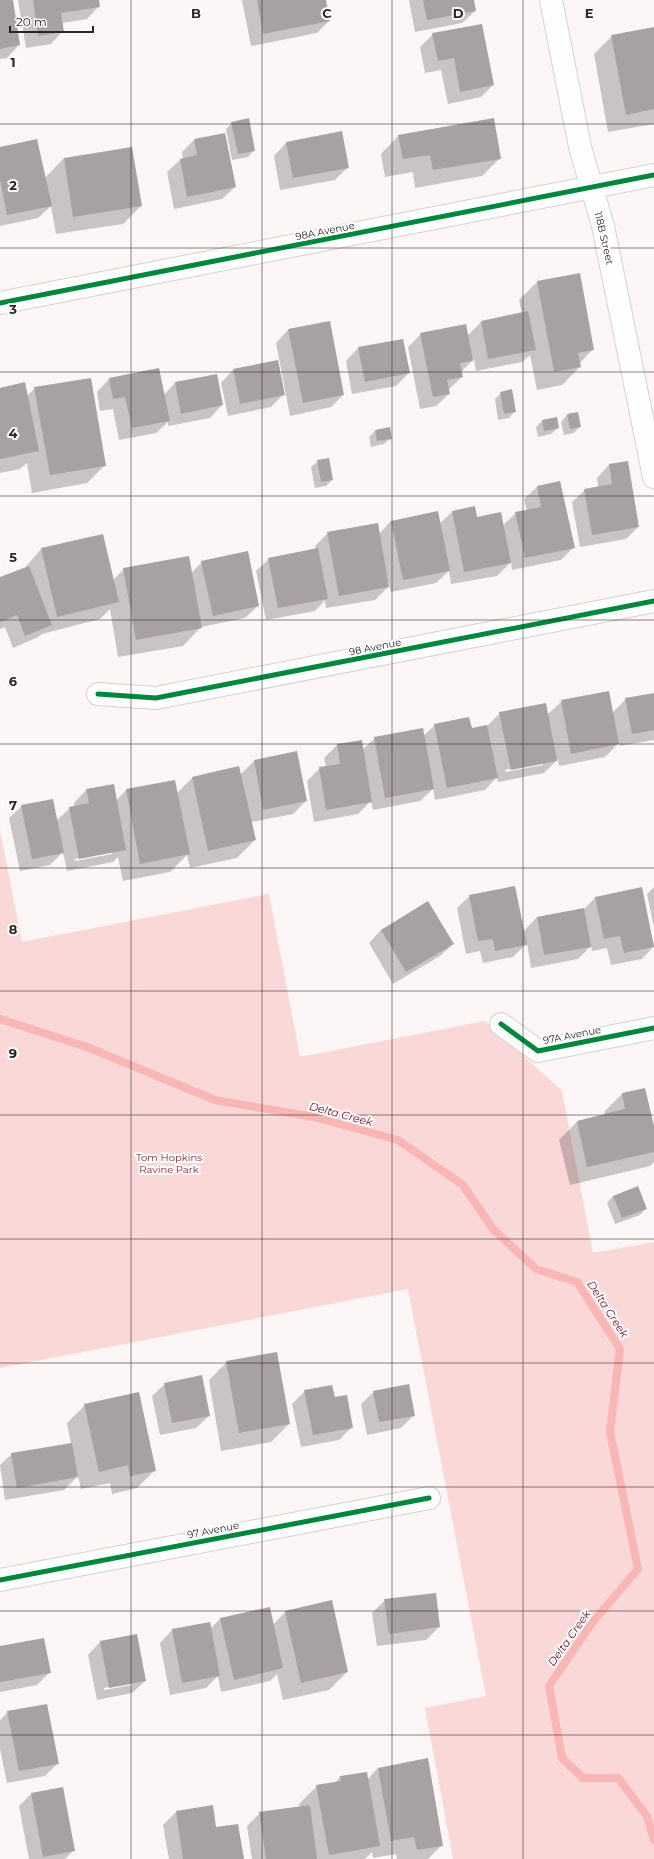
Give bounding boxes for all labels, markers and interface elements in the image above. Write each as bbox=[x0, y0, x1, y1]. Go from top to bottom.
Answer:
text: B bbox=[191, 5, 201, 21]
text: C bbox=[322, 5, 332, 21]
text: D bbox=[453, 5, 464, 21]
text: E bbox=[585, 5, 594, 21]
scale bar bbox=[10, 8, 93, 34]
text: 20 m bbox=[16, 14, 47, 29]
text: 1 bbox=[10, 54, 16, 70]
text: 2 bbox=[9, 177, 17, 193]
street label: 118B Street bbox=[592, 210, 616, 266]
street label: 98A Avenue bbox=[294, 219, 356, 243]
text: 3 bbox=[8, 301, 17, 317]
text: 4 bbox=[9, 425, 18, 441]
text: 5 bbox=[9, 549, 17, 565]
street label: 98 Avenue bbox=[348, 636, 402, 658]
text: 6 bbox=[9, 673, 18, 689]
text: 7 bbox=[9, 797, 17, 813]
text: 8 bbox=[9, 921, 18, 937]
street label: 97A Avenue bbox=[542, 1023, 602, 1047]
text: 9 bbox=[9, 1045, 17, 1061]
water label: Delta Creek bbox=[308, 1099, 375, 1129]
park label: Tom Hopkins Ravine Park bbox=[136, 1151, 202, 1176]
water label: Delta Creek bbox=[584, 1278, 632, 1341]
street label: 97 Avenue bbox=[186, 1519, 240, 1541]
water label: Delta Creek bbox=[545, 1607, 594, 1669]

